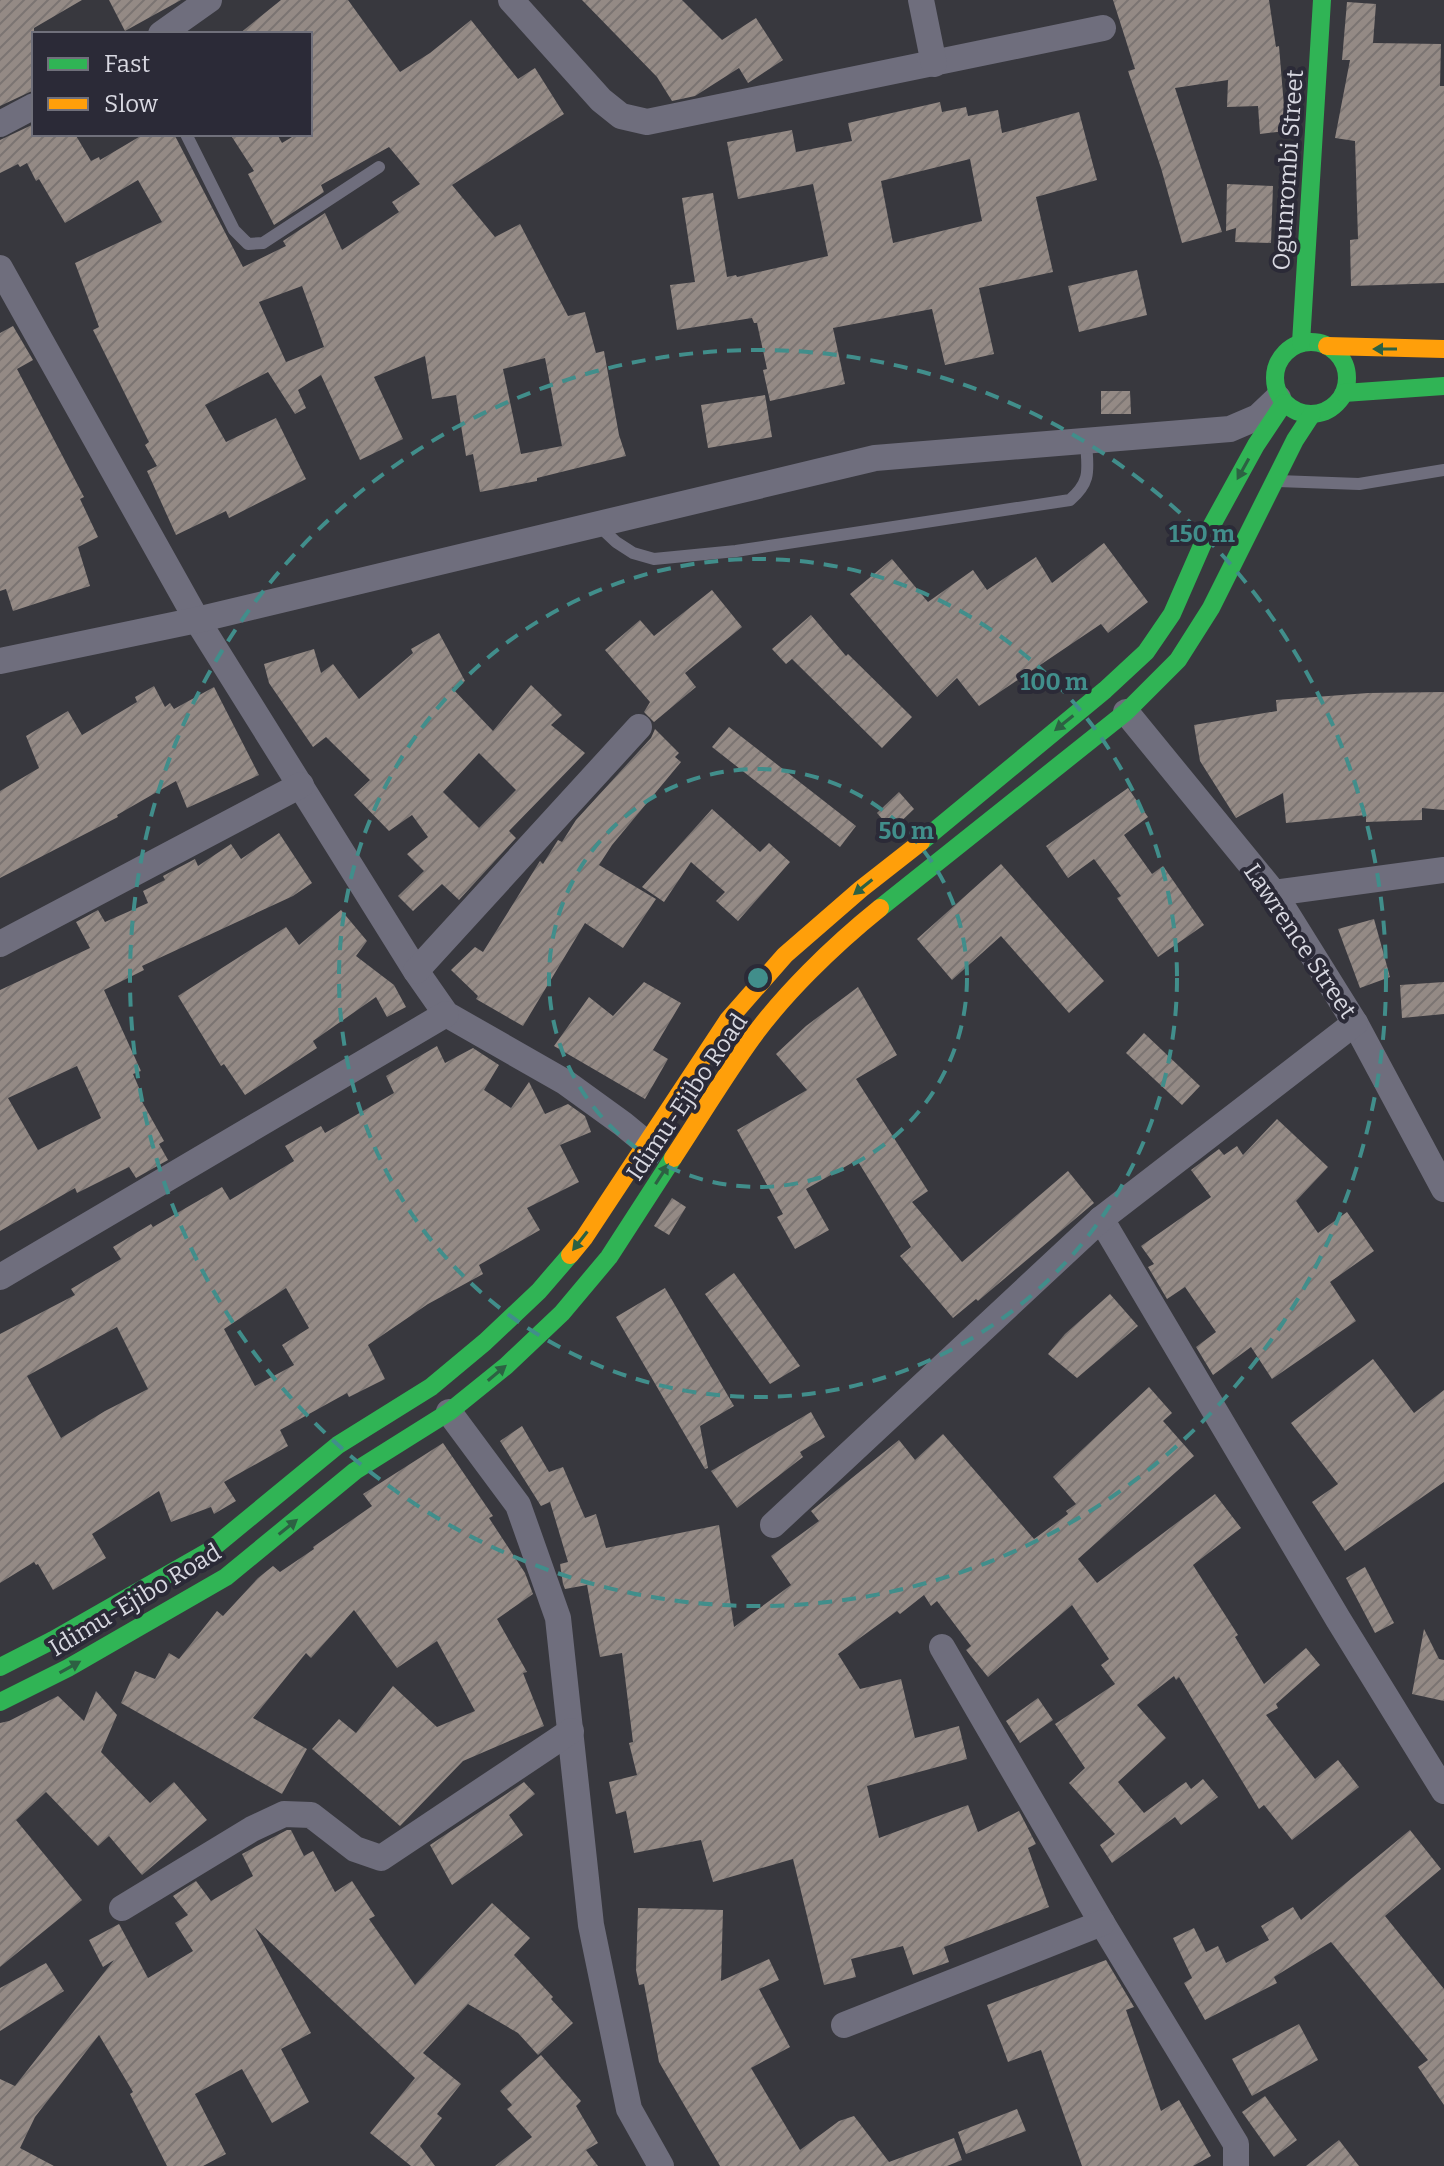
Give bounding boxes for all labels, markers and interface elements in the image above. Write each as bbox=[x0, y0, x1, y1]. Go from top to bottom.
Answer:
legend bbox=[32, 32, 312, 136]
text: Fast bbox=[104, 50, 150, 78]
street label: Ogunrombi Street bbox=[1267, 68, 1309, 271]
text: Slow bbox=[104, 90, 159, 118]
one-way arrow bbox=[1372, 342, 1397, 355]
one-way arrow bbox=[1236, 457, 1250, 480]
text: 150 m bbox=[1169, 520, 1235, 548]
text: 100 m bbox=[1020, 668, 1088, 696]
one-way arrow bbox=[1054, 714, 1074, 730]
text: 50 m bbox=[878, 817, 934, 845]
street label: Lawrence Street bbox=[1238, 858, 1362, 1024]
one-way arrow bbox=[853, 879, 873, 895]
centre of rings bbox=[744, 964, 772, 992]
street label: Idimu-Ejibo Road bbox=[621, 1008, 753, 1186]
one-way arrow bbox=[655, 1164, 670, 1185]
one-way arrow bbox=[573, 1231, 589, 1251]
one-way arrow bbox=[487, 1365, 507, 1382]
one-way arrow bbox=[277, 1518, 298, 1535]
street label: Idimu-Ejibo Road bbox=[44, 1538, 226, 1662]
one-way arrow bbox=[58, 1660, 81, 1674]

